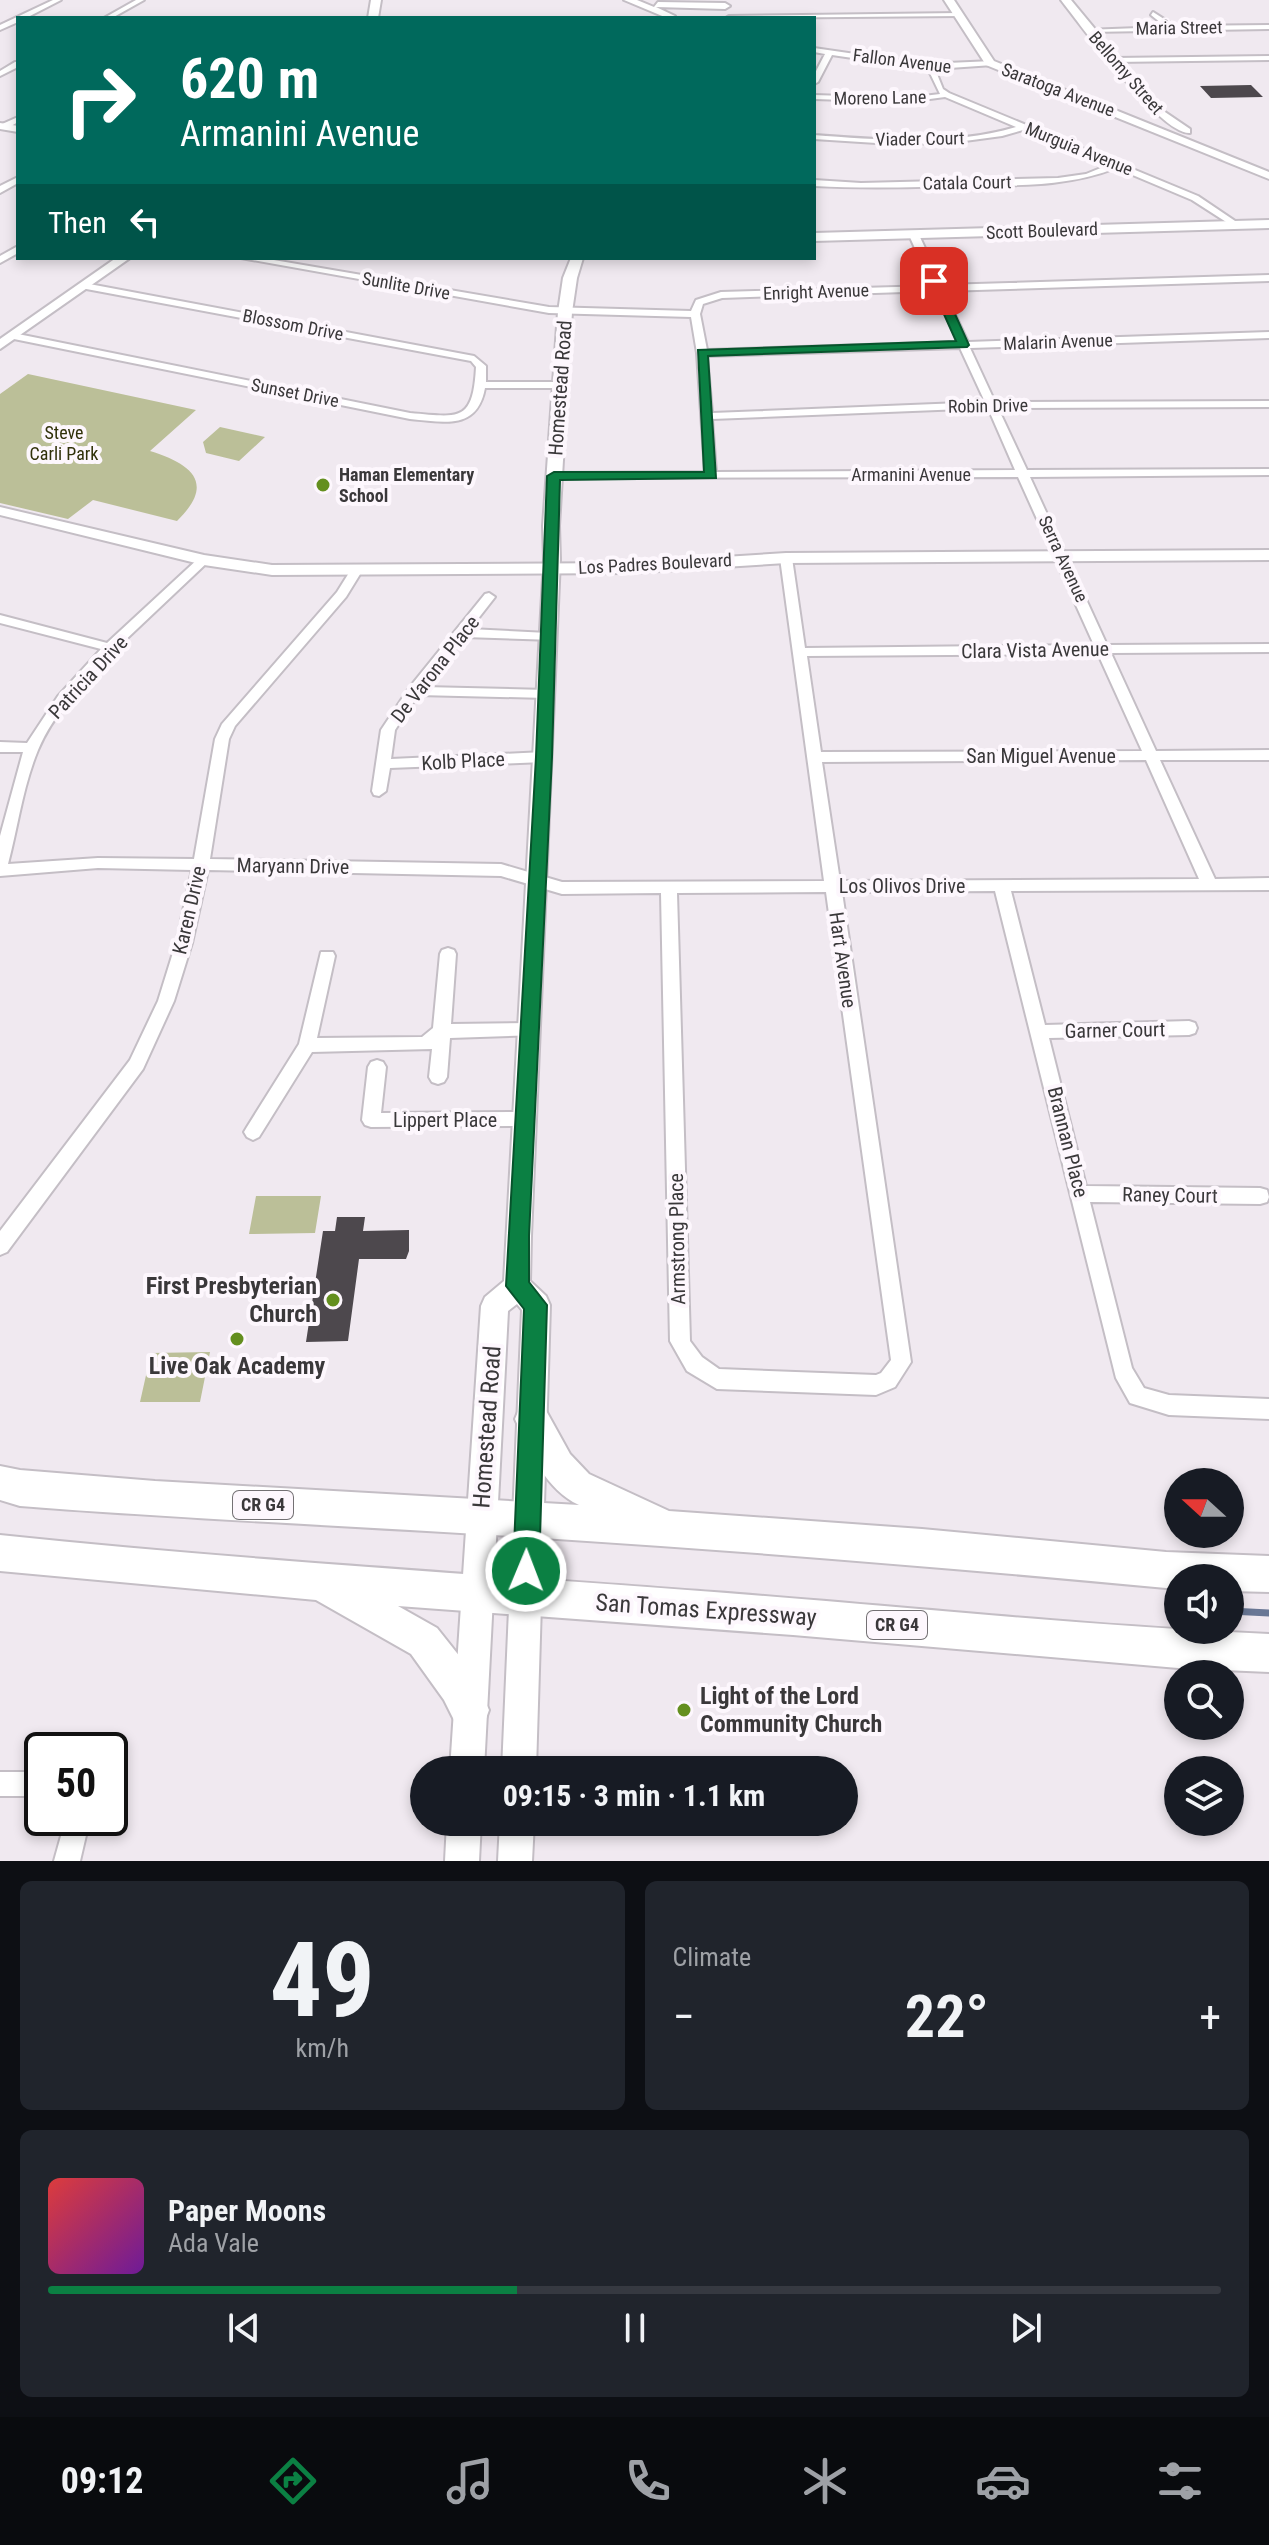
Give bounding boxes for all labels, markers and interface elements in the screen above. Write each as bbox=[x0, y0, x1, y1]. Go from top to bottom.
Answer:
street label: Maria Street bbox=[1135, 16, 1223, 39]
street label: Bellomy Street bbox=[1085, 27, 1168, 118]
street label: Fallon Avenue bbox=[852, 44, 952, 77]
text: 620 m bbox=[180, 46, 319, 112]
icon: right bbox=[48, 48, 152, 152]
street label: Saratoga Avenue bbox=[999, 58, 1118, 121]
street label: Moreno Lane bbox=[834, 86, 926, 109]
text: Armanini Avenue bbox=[180, 113, 419, 155]
street label: Murguia Avenue bbox=[1022, 117, 1136, 180]
street label: Viader Court bbox=[875, 127, 965, 150]
street label: Catala Court bbox=[922, 171, 1012, 194]
icon: left bbox=[123, 200, 167, 244]
text: Then bbox=[48, 205, 107, 240]
street label: Scott Boulevard bbox=[986, 218, 1098, 243]
pin bbox=[900, 247, 968, 315]
icon: arrive bbox=[912, 259, 956, 303]
street label: Sunlite Drive bbox=[361, 267, 452, 304]
street label: Enright Avenue bbox=[763, 279, 869, 304]
street label: Blossom Drive bbox=[241, 304, 345, 345]
street label: Homestead Road bbox=[543, 320, 577, 456]
street label: Malarin Avenue bbox=[1003, 329, 1113, 354]
street label: Sunset Drive bbox=[250, 374, 341, 411]
street label: Robin Drive bbox=[948, 394, 1028, 417]
park label: Steve Carli Park bbox=[30, 422, 98, 464]
place label: Haman Elementary School bbox=[339, 464, 474, 506]
street label: Armanini Avenue bbox=[851, 464, 971, 485]
marker: Haman Elementary School bbox=[314, 476, 332, 494]
street label: Serra Avenue bbox=[1034, 512, 1093, 605]
street label: Los Padres Boulevard bbox=[578, 549, 732, 578]
street label: De Varona Place bbox=[386, 611, 484, 727]
street label: Patricia Drive bbox=[43, 630, 133, 724]
street label: Clara Vista Avenue bbox=[961, 637, 1109, 663]
street label: San Miguel Avenue bbox=[966, 744, 1116, 768]
street label: Kolb Place bbox=[421, 747, 505, 775]
street label: Maryann Drive bbox=[237, 853, 349, 879]
street label: Karen Drive bbox=[167, 863, 211, 957]
street label: Los Olivos Drive bbox=[839, 874, 965, 898]
street label: Hart Avenue bbox=[824, 910, 862, 1010]
street label: Garner Court bbox=[1064, 1017, 1166, 1043]
street label: Brannan Place bbox=[1043, 1084, 1093, 1200]
street label: Lippert Place bbox=[393, 1108, 497, 1132]
street label: Armstrong Place bbox=[664, 1173, 690, 1305]
street label: Raney Court bbox=[1122, 1182, 1218, 1208]
place label: First Presbyterian Church bbox=[146, 1272, 317, 1328]
marker: First Presbyterian Church bbox=[324, 1291, 342, 1309]
marker: Live Oak Academy bbox=[228, 1330, 246, 1348]
street label: Homestead Road bbox=[467, 1345, 507, 1509]
place label: Live Oak Academy bbox=[149, 1352, 326, 1380]
north arrow bbox=[1164, 1468, 1244, 1548]
map controls bbox=[1164, 1468, 1244, 1836]
road number: CR G4 bbox=[233, 1491, 293, 1519]
position arrow bbox=[484, 1529, 568, 1613]
button: sound bbox=[1164, 1564, 1244, 1644]
street label: San Tomas Expressway bbox=[595, 1588, 817, 1632]
road number: CR G4 bbox=[867, 1611, 927, 1639]
button: search bbox=[1164, 1660, 1244, 1740]
place label: Light of the Lord Community Church bbox=[700, 1682, 882, 1738]
marker: Light of the Lord Community Church bbox=[675, 1701, 693, 1719]
speed limit sign: 50 bbox=[24, 1732, 128, 1836]
button: layers bbox=[1164, 1756, 1244, 1836]
text: 09:15 · 3 min · 1.1 km bbox=[503, 1778, 765, 1813]
text: 49 bbox=[270, 1920, 375, 2041]
text: Climate bbox=[673, 1942, 751, 1972]
text: 22° bbox=[905, 1981, 989, 2052]
text: − bbox=[673, 1991, 695, 2043]
text: + bbox=[1199, 1991, 1221, 2043]
text: km/h bbox=[296, 2033, 349, 2063]
text: Paper Moons bbox=[168, 2193, 326, 2228]
text: Ada Vale bbox=[168, 2228, 259, 2258]
icon: previous bbox=[222, 2306, 266, 2350]
icon: pause bbox=[613, 2306, 657, 2350]
icon: next bbox=[1004, 2306, 1048, 2350]
icon: directions bbox=[265, 2453, 321, 2509]
icon: music bbox=[442, 2453, 498, 2509]
icon: phone bbox=[620, 2453, 676, 2509]
icon: climate bbox=[797, 2453, 853, 2509]
icon: car bbox=[975, 2453, 1031, 2509]
icon: filters bbox=[1152, 2453, 1208, 2509]
text: 09:12 bbox=[61, 2460, 143, 2502]

